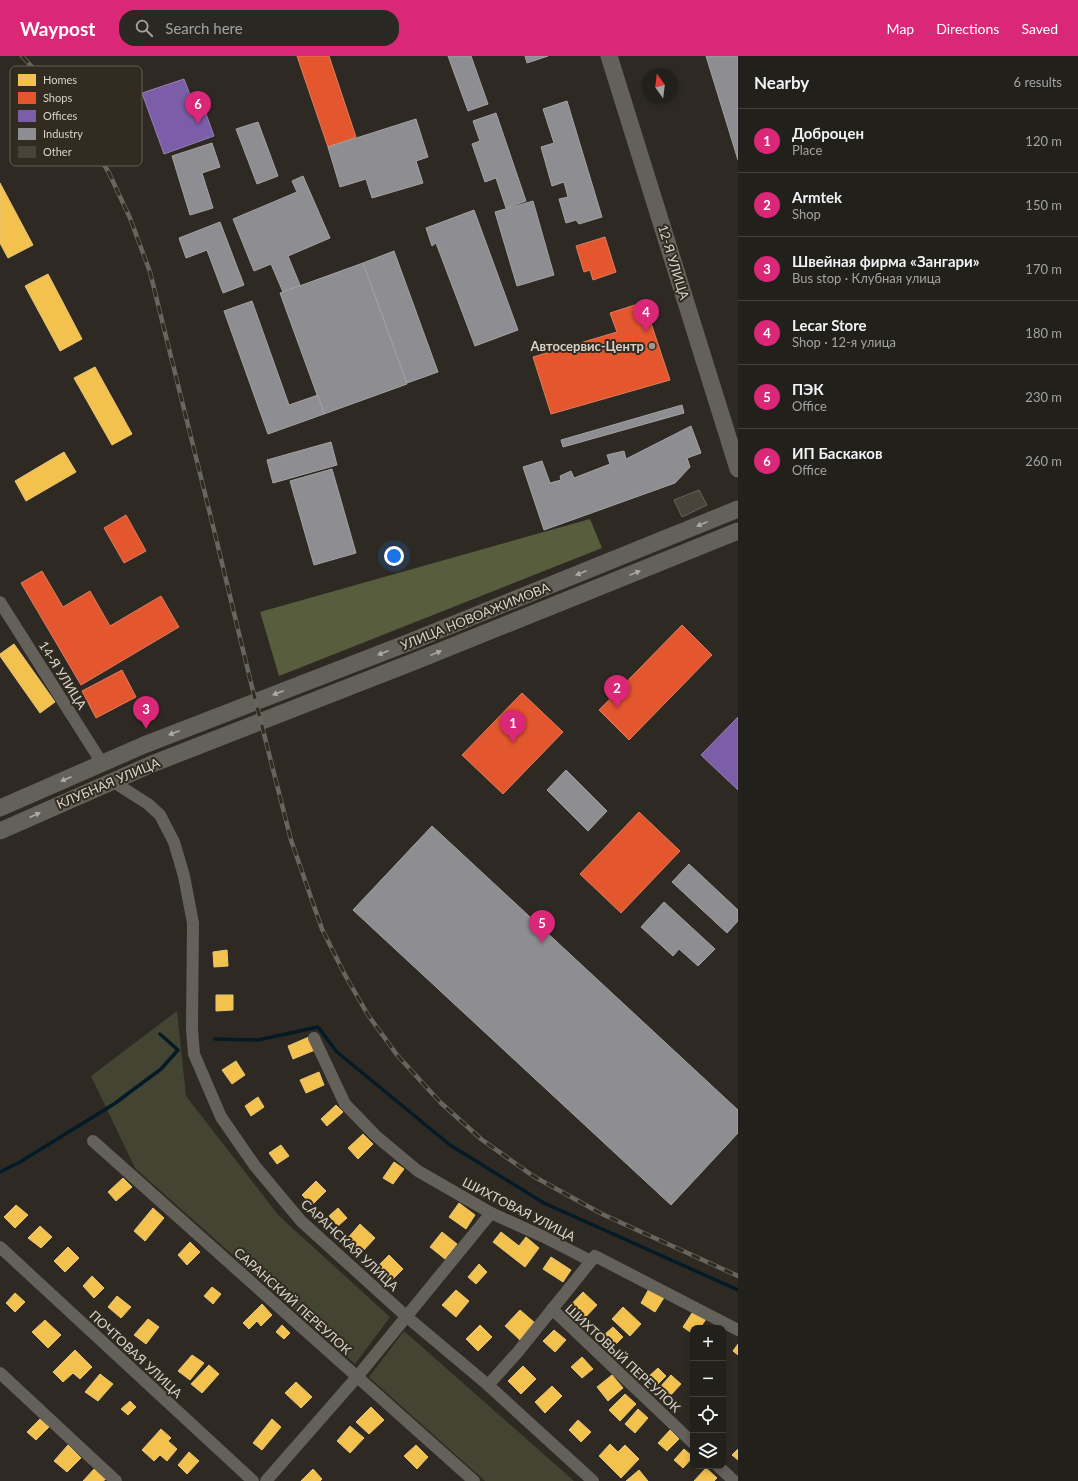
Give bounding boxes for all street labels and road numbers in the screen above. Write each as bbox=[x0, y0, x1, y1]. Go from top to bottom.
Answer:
street label: 12-Я УЛИЦА bbox=[655, 223, 693, 302]
street label: УЛИЦА НОВОАЖИМОВА bbox=[398, 579, 552, 653]
street label: 14-Я УЛИЦА bbox=[36, 638, 90, 712]
street label: КЛУБНАЯ УЛИЦА bbox=[54, 754, 162, 812]
street label: ШИХТОВАЯ УЛИЦА bbox=[460, 1174, 578, 1245]
street label: САРАНСКАЯ УЛИЦА bbox=[298, 1196, 402, 1294]
street label: САРАНСКИЙ ПЕРЕУЛОК bbox=[231, 1244, 355, 1358]
street label: ШИХТОВЫЙ ПЕРЕУЛОК bbox=[562, 1300, 684, 1416]
street label: ПОЧТОВАЯ УЛИЦА bbox=[86, 1307, 186, 1401]

